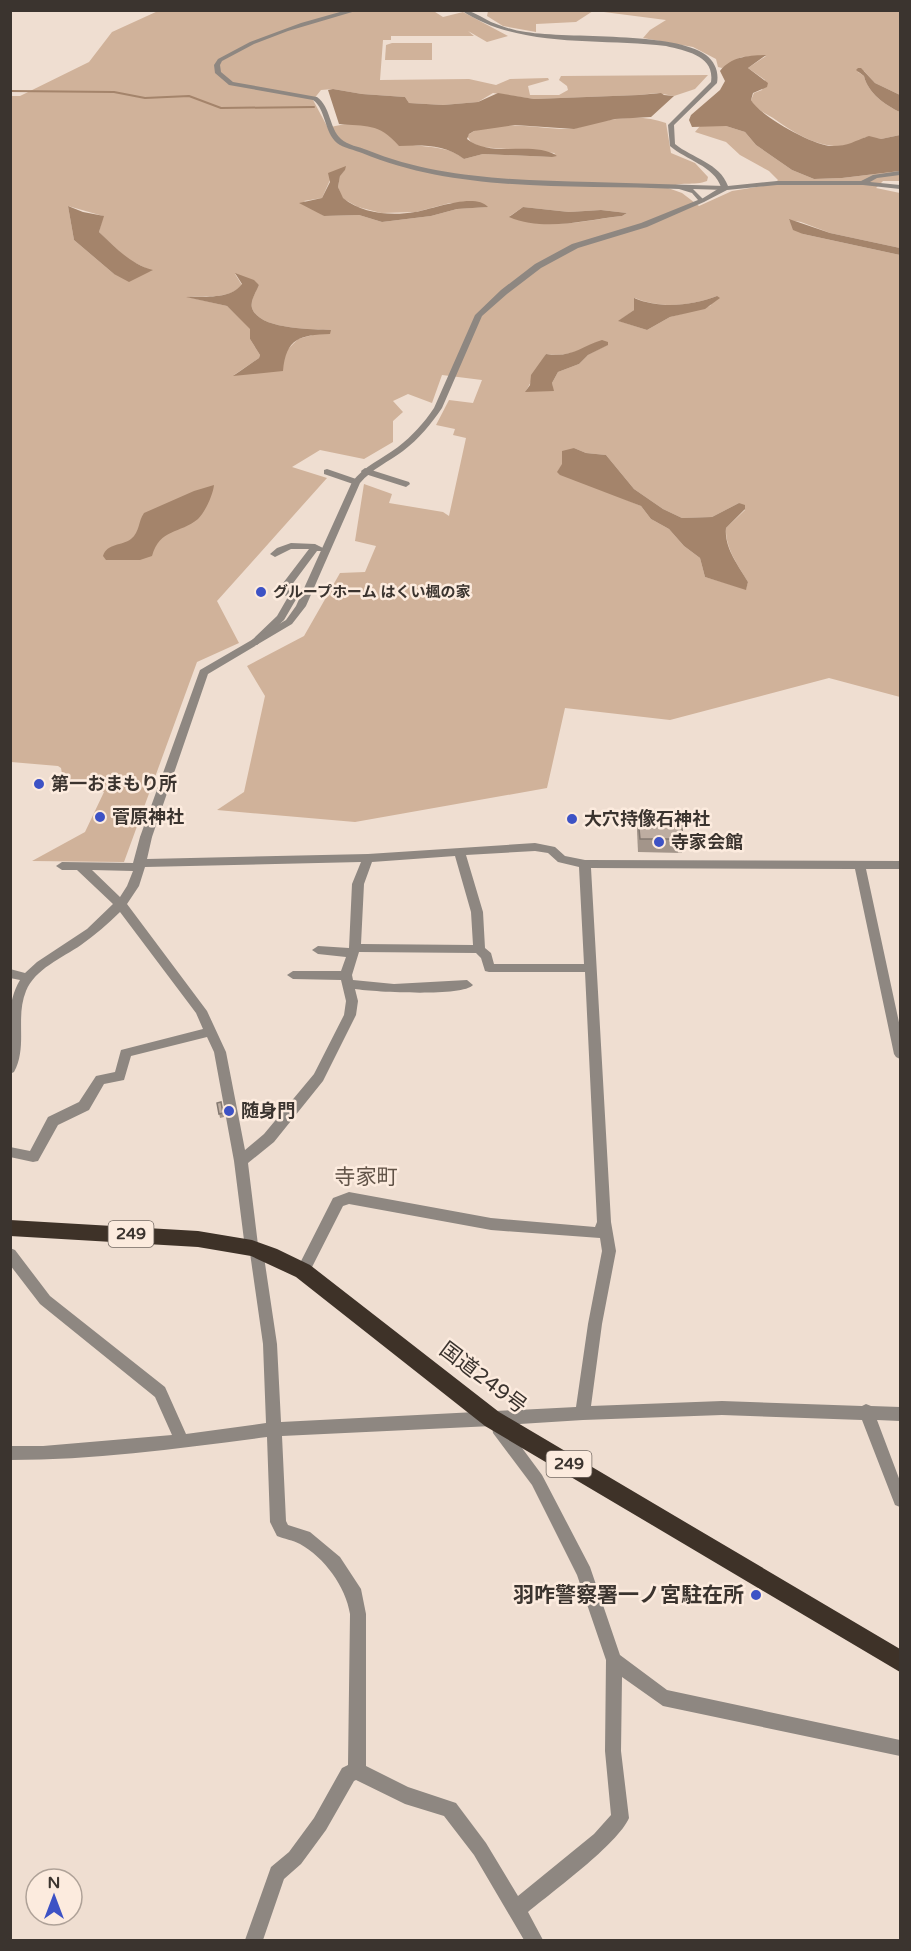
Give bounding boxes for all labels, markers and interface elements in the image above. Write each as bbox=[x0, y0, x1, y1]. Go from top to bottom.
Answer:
place label: グループホーム はくい楓の家 bbox=[273, 583, 471, 601]
marker: グループホーム はくい楓の家 bbox=[254, 585, 268, 599]
place label: 第一おまもり所 bbox=[51, 773, 177, 795]
marker: 第一おまもり所 bbox=[32, 777, 46, 791]
place label: 菅原神社 bbox=[112, 806, 184, 828]
place label: 大穴持像石神社 bbox=[584, 808, 710, 830]
marker: 菅原神社 bbox=[93, 810, 107, 824]
marker: 大穴持像石神社 bbox=[565, 812, 579, 826]
place label: 寺家会館 bbox=[671, 831, 743, 853]
marker: 寺家会館 bbox=[652, 835, 666, 849]
place label: 随身門 bbox=[241, 1100, 295, 1122]
marker: 随身門 bbox=[222, 1104, 236, 1118]
district label: 寺家町 bbox=[335, 1165, 398, 1190]
road number: 249 bbox=[108, 1221, 154, 1247]
street label: 国道249号 bbox=[435, 1337, 531, 1419]
road number: 249 bbox=[546, 1451, 592, 1477]
place label: 羽咋警察署一ノ宮駐在所 bbox=[513, 1583, 744, 1608]
marker: 羽咋警察署一ノ宮駐在所 bbox=[749, 1588, 763, 1602]
north arrow bbox=[24, 1867, 84, 1927]
text: N bbox=[48, 1873, 60, 1893]

